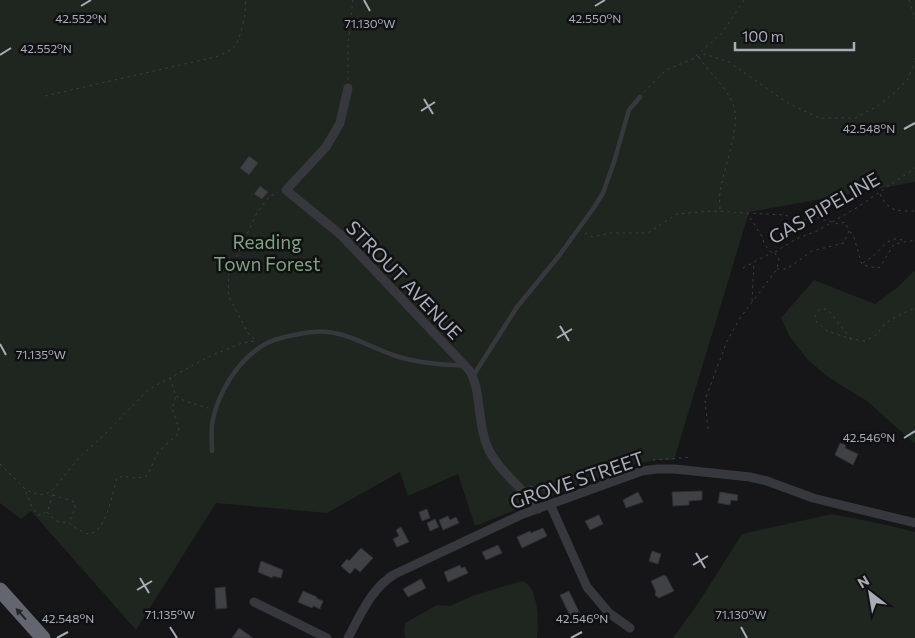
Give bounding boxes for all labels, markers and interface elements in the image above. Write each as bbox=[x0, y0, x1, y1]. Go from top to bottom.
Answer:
text: 42.552°N bbox=[55, 11, 107, 25]
text: 42.550°N bbox=[569, 11, 621, 25]
text: 71.130°W bbox=[344, 16, 396, 30]
scale bar bbox=[735, 20, 854, 52]
text: 100 m bbox=[742, 27, 784, 45]
text: 42.552°N bbox=[20, 41, 72, 55]
text: 42.548°N bbox=[843, 121, 895, 135]
street label: GAS PIPELINE bbox=[764, 167, 883, 249]
street label: STROUT AVENUE bbox=[342, 215, 467, 344]
park label: Reading Town Forest bbox=[214, 230, 321, 275]
text: 71.135°W bbox=[16, 347, 66, 361]
text: 42.546°N bbox=[843, 430, 895, 444]
street label: GROVE STREET bbox=[507, 446, 647, 513]
north arrow bbox=[845, 568, 895, 618]
text: N bbox=[854, 571, 872, 591]
text: 71.135°W bbox=[145, 607, 195, 621]
text: 71.130°W bbox=[715, 607, 767, 621]
one-way arrow bbox=[15, 609, 27, 621]
text: 42.548°N bbox=[42, 611, 94, 625]
text: 42.546°N bbox=[556, 611, 608, 625]

